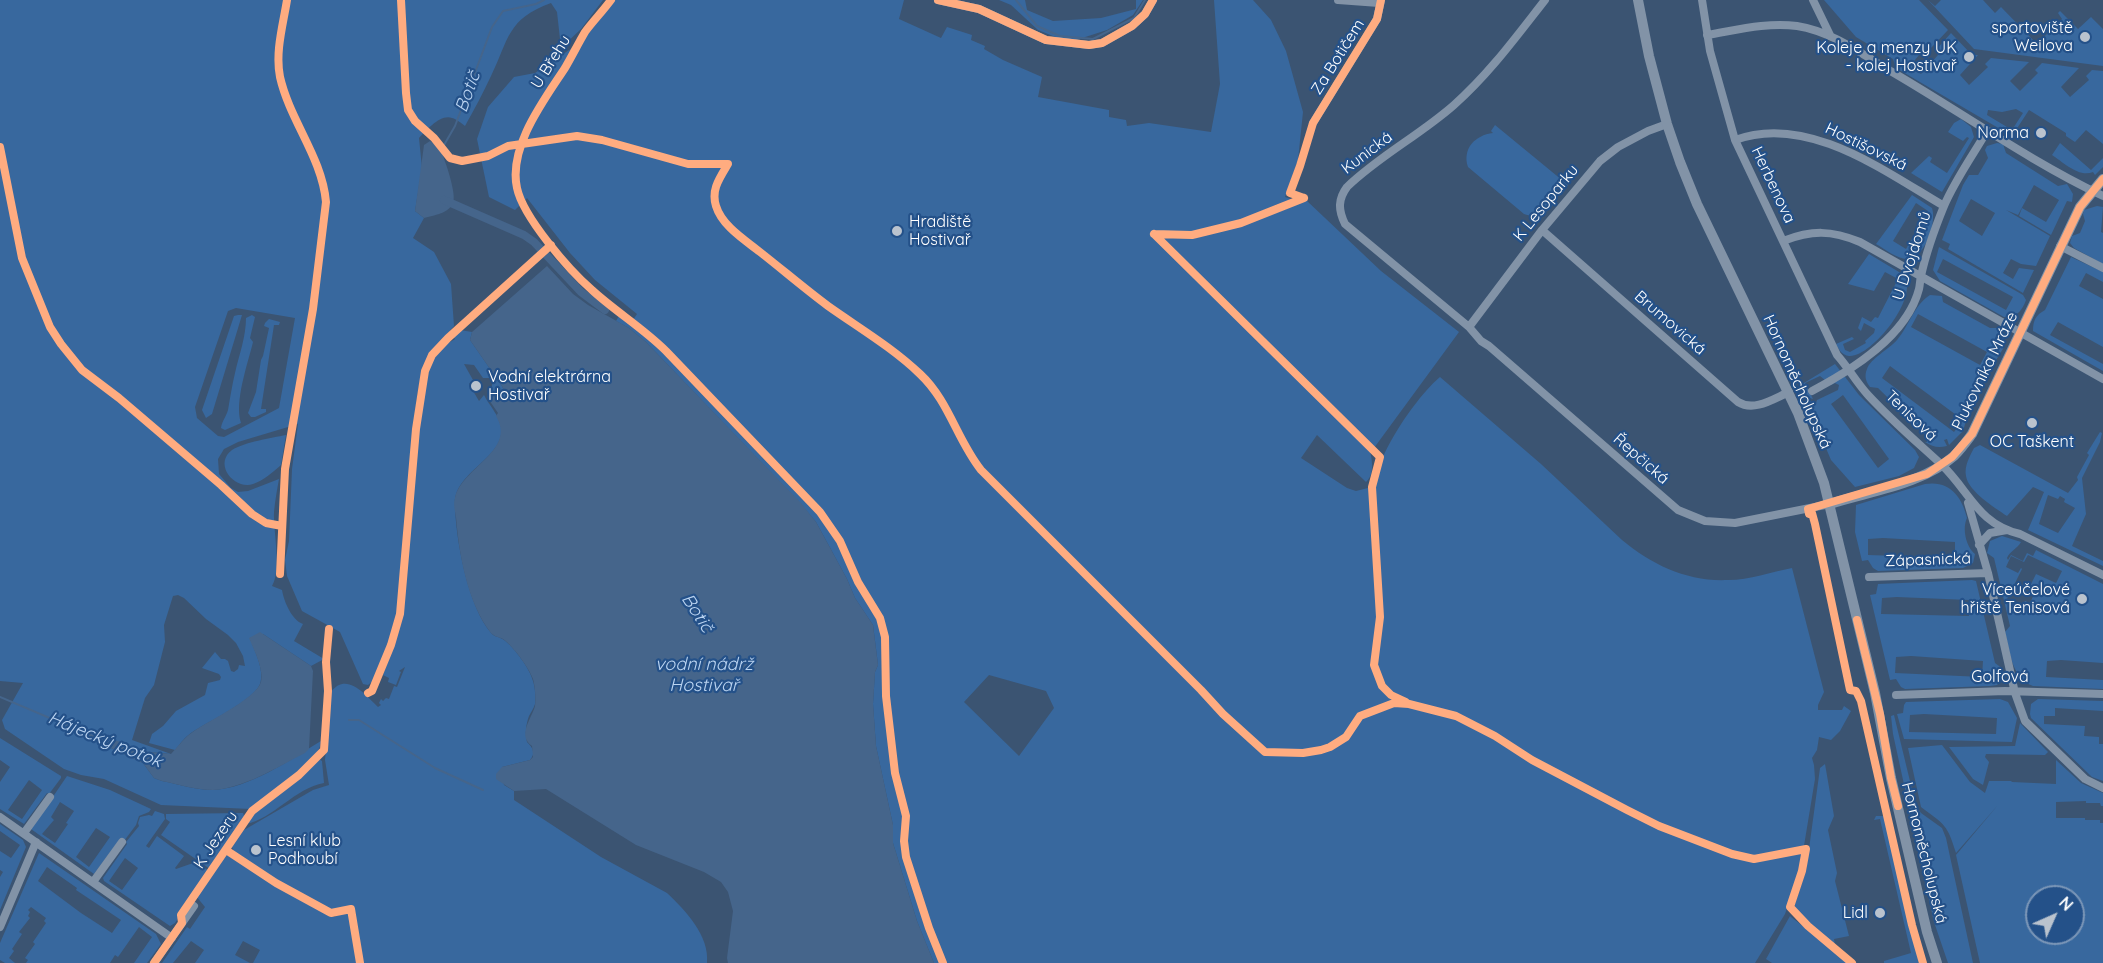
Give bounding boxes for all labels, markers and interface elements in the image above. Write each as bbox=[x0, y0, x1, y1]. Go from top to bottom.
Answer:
street label: Za Botičem bbox=[1307, 16, 1369, 98]
place label: sportoviště Weilova bbox=[1991, 18, 2073, 56]
marker: sportoviště Weilova bbox=[2078, 30, 2092, 44]
street label: U Břehu bbox=[527, 32, 575, 92]
place label: Koleje a menzy UK - kolej Hostivař bbox=[1816, 38, 1957, 76]
marker: Koleje a menzy UK - kolej Hostivař bbox=[1962, 50, 1976, 64]
water label: Botič bbox=[451, 69, 485, 115]
street label: Hostišovská bbox=[1822, 119, 1910, 175]
place label: Norma bbox=[1977, 123, 2029, 143]
marker: Norma bbox=[2034, 126, 2048, 140]
street label: Kunická bbox=[1338, 128, 1396, 178]
street label: Herbenova bbox=[1747, 144, 1799, 226]
street label: K Lesoparku bbox=[1509, 161, 1583, 245]
street label: U Dvojdomů bbox=[1889, 209, 1935, 303]
place label: Hradiště Hostivař bbox=[909, 212, 971, 250]
marker: Hradiště Hostivař bbox=[890, 224, 904, 238]
street label: Brumovická bbox=[1630, 287, 1710, 359]
street label: Plukovníka Mráze bbox=[1948, 309, 2022, 433]
street label: Hornoměcholupská bbox=[1759, 312, 1835, 452]
place label: Vodní elektrárna Hostivař bbox=[488, 367, 611, 405]
marker: Vodní elektrárna Hostivař bbox=[469, 379, 483, 393]
street label: Tenisová bbox=[1881, 387, 1941, 445]
marker: OC Taškent bbox=[2025, 416, 2039, 430]
street label: Řepčická bbox=[1609, 430, 1673, 488]
place label: OC Taškent bbox=[1990, 432, 2074, 452]
street label: Zápasnická bbox=[1885, 549, 1971, 571]
place label: Víceúčelové hřiště Tenisová bbox=[1960, 580, 2070, 618]
water label: Botič bbox=[677, 590, 717, 636]
marker: Víceúčelové hřiště Tenisová bbox=[2075, 592, 2089, 606]
water label: vodní nádrž Hostivař bbox=[655, 654, 753, 696]
street label: Golfová bbox=[1971, 667, 2029, 687]
water label: Hájecký potok bbox=[45, 707, 165, 773]
street label: Hornoměcholupská bbox=[1897, 780, 1951, 926]
street label: K Jezeru bbox=[190, 808, 242, 872]
place label: Lesní klub Podhoubí bbox=[268, 831, 341, 869]
marker: Lesní klub Podhoubí bbox=[249, 843, 263, 857]
north arrow bbox=[2025, 885, 2085, 945]
text: N bbox=[2055, 892, 2078, 915]
place label: Lidl bbox=[1843, 903, 1868, 923]
marker: Lidl bbox=[1873, 906, 1887, 920]

